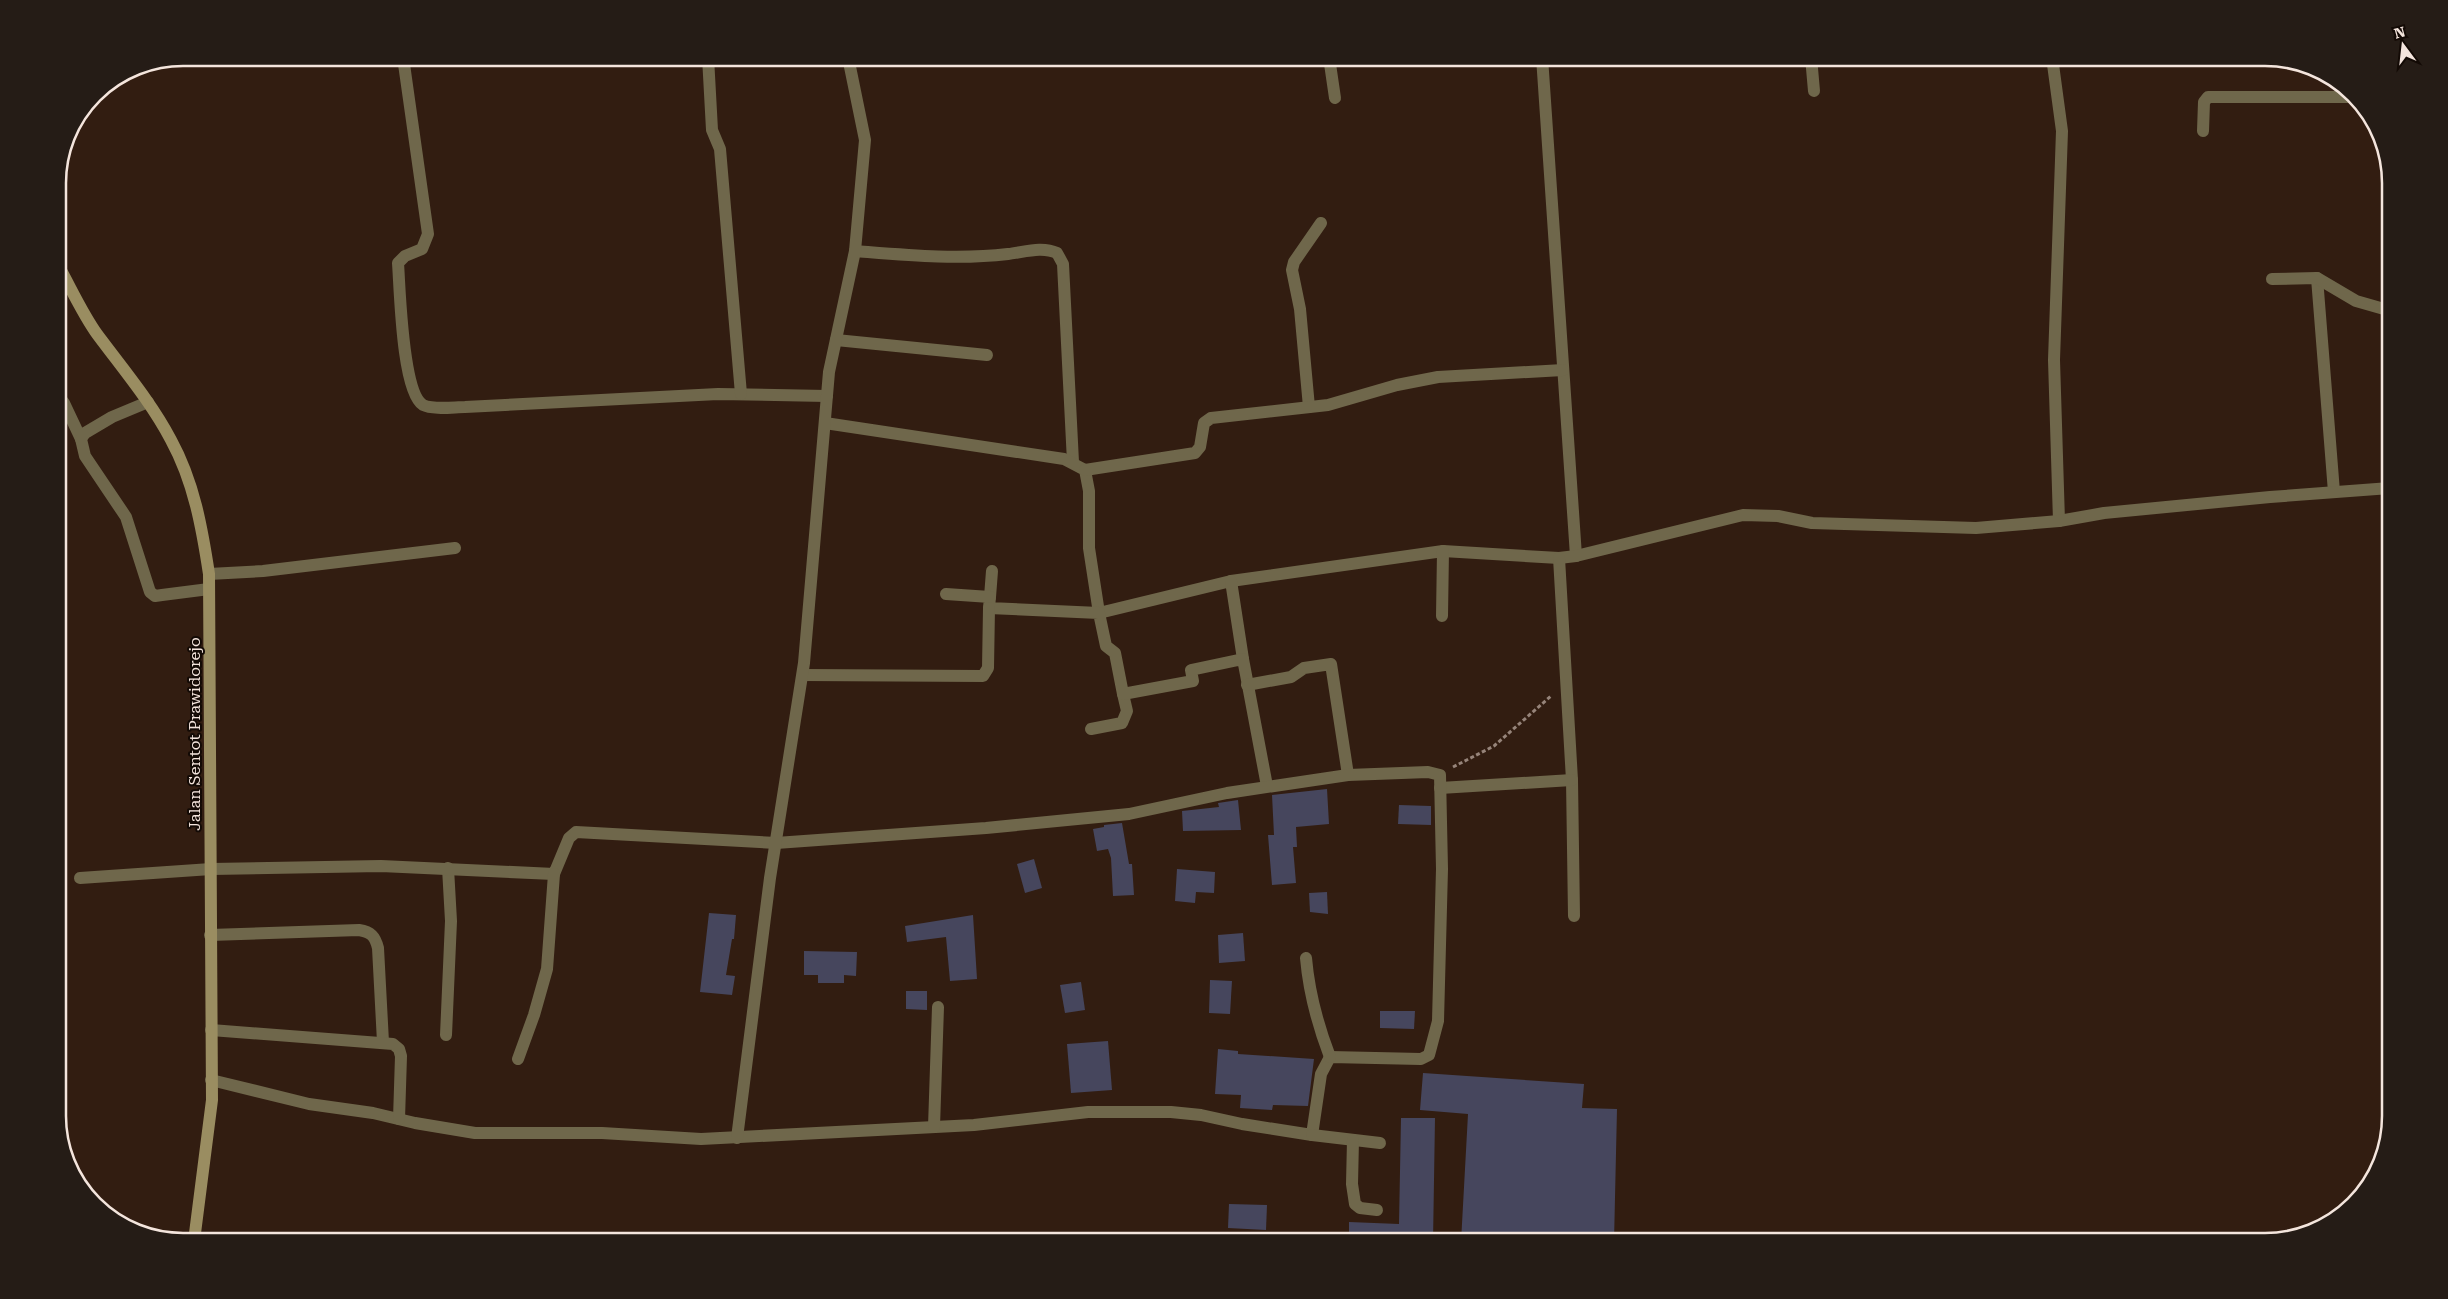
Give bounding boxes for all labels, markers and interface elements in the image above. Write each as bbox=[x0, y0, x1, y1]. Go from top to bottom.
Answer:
north arrow bbox=[2378, 20, 2428, 70]
text: N bbox=[2392, 23, 2407, 42]
street label: Jalan Sentot Prawidorejo bbox=[185, 637, 204, 831]

